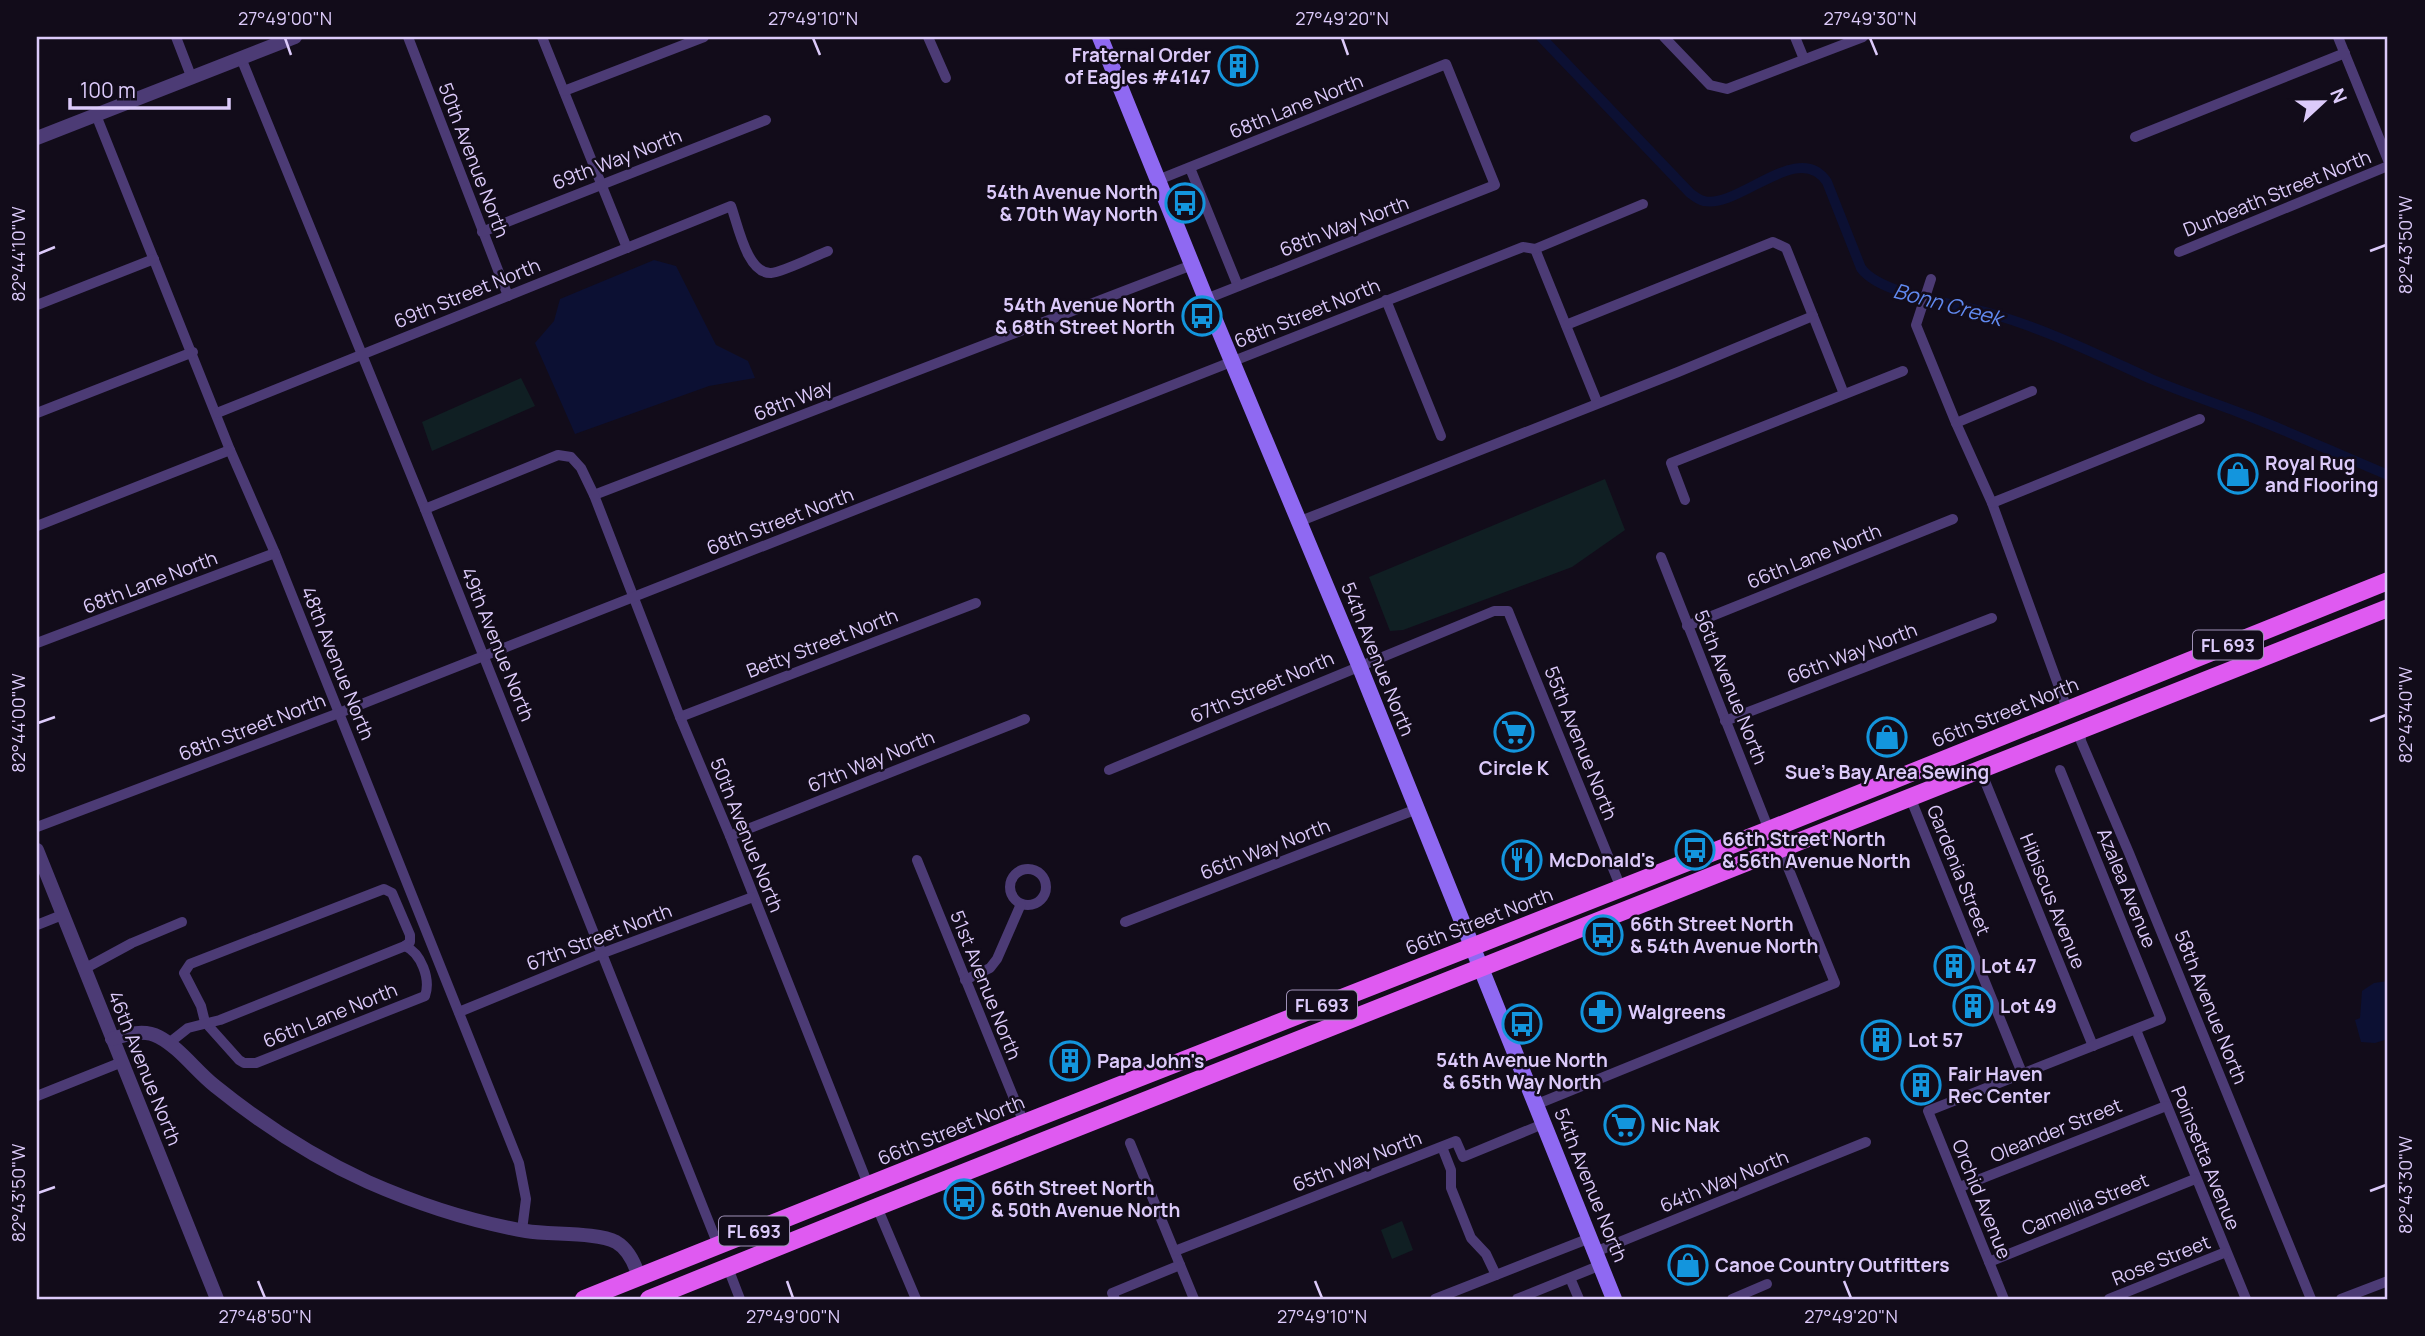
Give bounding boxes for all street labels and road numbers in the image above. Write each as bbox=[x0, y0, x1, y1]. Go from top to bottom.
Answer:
street label: 68th Lane North bbox=[1225, 67, 1367, 145]
street label: 50th Avenue North bbox=[432, 79, 516, 241]
street label: 69th Way North bbox=[548, 122, 686, 196]
street label: Dunbeath Street North bbox=[2179, 143, 2375, 243]
street label: 68th Way North bbox=[1276, 189, 1412, 263]
street label: 69th Street North bbox=[390, 252, 544, 334]
street label: 68th Street North bbox=[1230, 272, 1384, 354]
street label: 68th Way bbox=[750, 373, 836, 427]
street label: 68th Street North bbox=[703, 481, 857, 561]
street label: 66th Lane North bbox=[1743, 517, 1885, 595]
street label: 68th Lane North bbox=[79, 544, 221, 620]
street label: 49th Avenue North bbox=[455, 563, 541, 725]
street label: 54th Avenue North bbox=[1335, 578, 1421, 740]
street label: 48th Avenue North bbox=[295, 582, 381, 744]
street label: Betty Street North bbox=[743, 602, 901, 684]
street label: 56th Avenue North bbox=[1688, 606, 1774, 768]
street label: 66th Way North bbox=[1783, 616, 1921, 690]
road number: FL 693 bbox=[2193, 630, 2263, 660]
street label: 67th Street North bbox=[1186, 645, 1338, 729]
street label: 55th Avenue North bbox=[1538, 662, 1624, 824]
street label: 66th Street North bbox=[1928, 671, 2082, 753]
street label: 68th Street North bbox=[175, 687, 329, 767]
street label: 67th Way North bbox=[804, 724, 938, 798]
street label: 50th Avenue North bbox=[704, 754, 790, 916]
street label: Gardenia Street bbox=[1921, 801, 1997, 939]
street label: 66th Way North bbox=[1196, 812, 1334, 886]
street label: Azalea Avenue bbox=[2091, 824, 2163, 952]
street label: Hibiscus Avenue bbox=[2014, 829, 2092, 973]
street label: 66th Street North bbox=[1402, 881, 1556, 961]
street label: 67th Street North bbox=[523, 897, 675, 977]
street label: 51st Avenue North bbox=[944, 907, 1028, 1063]
street label: 58th Avenue North bbox=[2168, 926, 2254, 1088]
street label: 66th Lane North bbox=[259, 976, 401, 1054]
street label: 46th Avenue North bbox=[102, 987, 188, 1149]
road number: FL 693 bbox=[1287, 990, 1357, 1020]
street label: Poinsetta Avenue bbox=[2165, 1082, 2247, 1234]
street label: 66th Street North bbox=[874, 1089, 1028, 1171]
street label: Oleander Street bbox=[1986, 1092, 2126, 1168]
street label: 54th Avenue North bbox=[1548, 1104, 1634, 1266]
street label: 65th Way North bbox=[1289, 1124, 1425, 1198]
street label: Orchid Avenue bbox=[1946, 1135, 2018, 1263]
street label: 64th Way North bbox=[1656, 1143, 1792, 1219]
street label: Camellia Street bbox=[2018, 1167, 2152, 1241]
road number: FL 693 bbox=[719, 1216, 789, 1246]
street label: Rose Street bbox=[2108, 1229, 2214, 1291]

